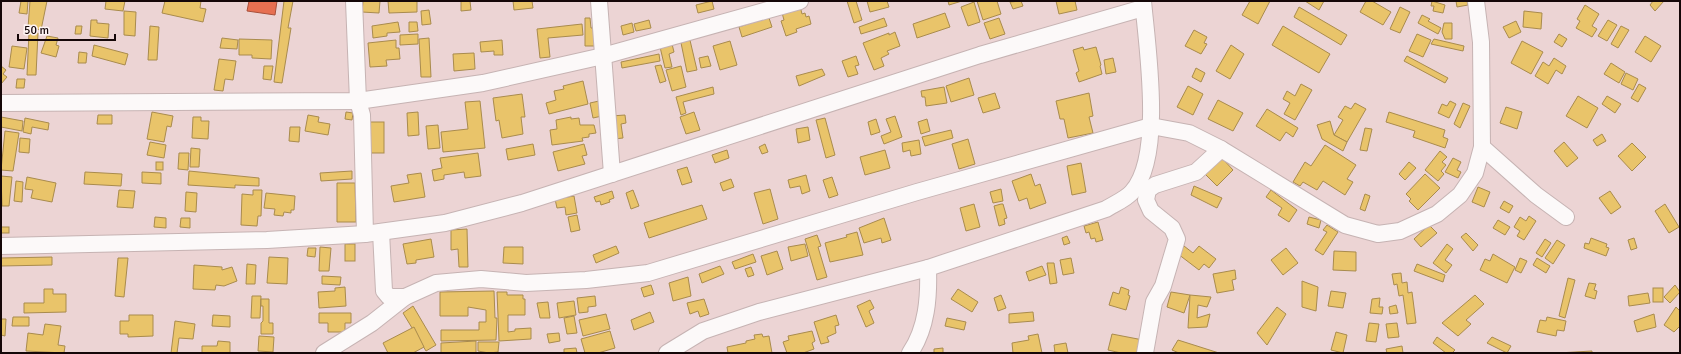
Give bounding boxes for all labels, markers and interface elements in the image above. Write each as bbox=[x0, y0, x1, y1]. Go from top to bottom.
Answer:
scale bar bbox=[18, 16, 115, 42]
text: 50 m bbox=[24, 23, 49, 38]

